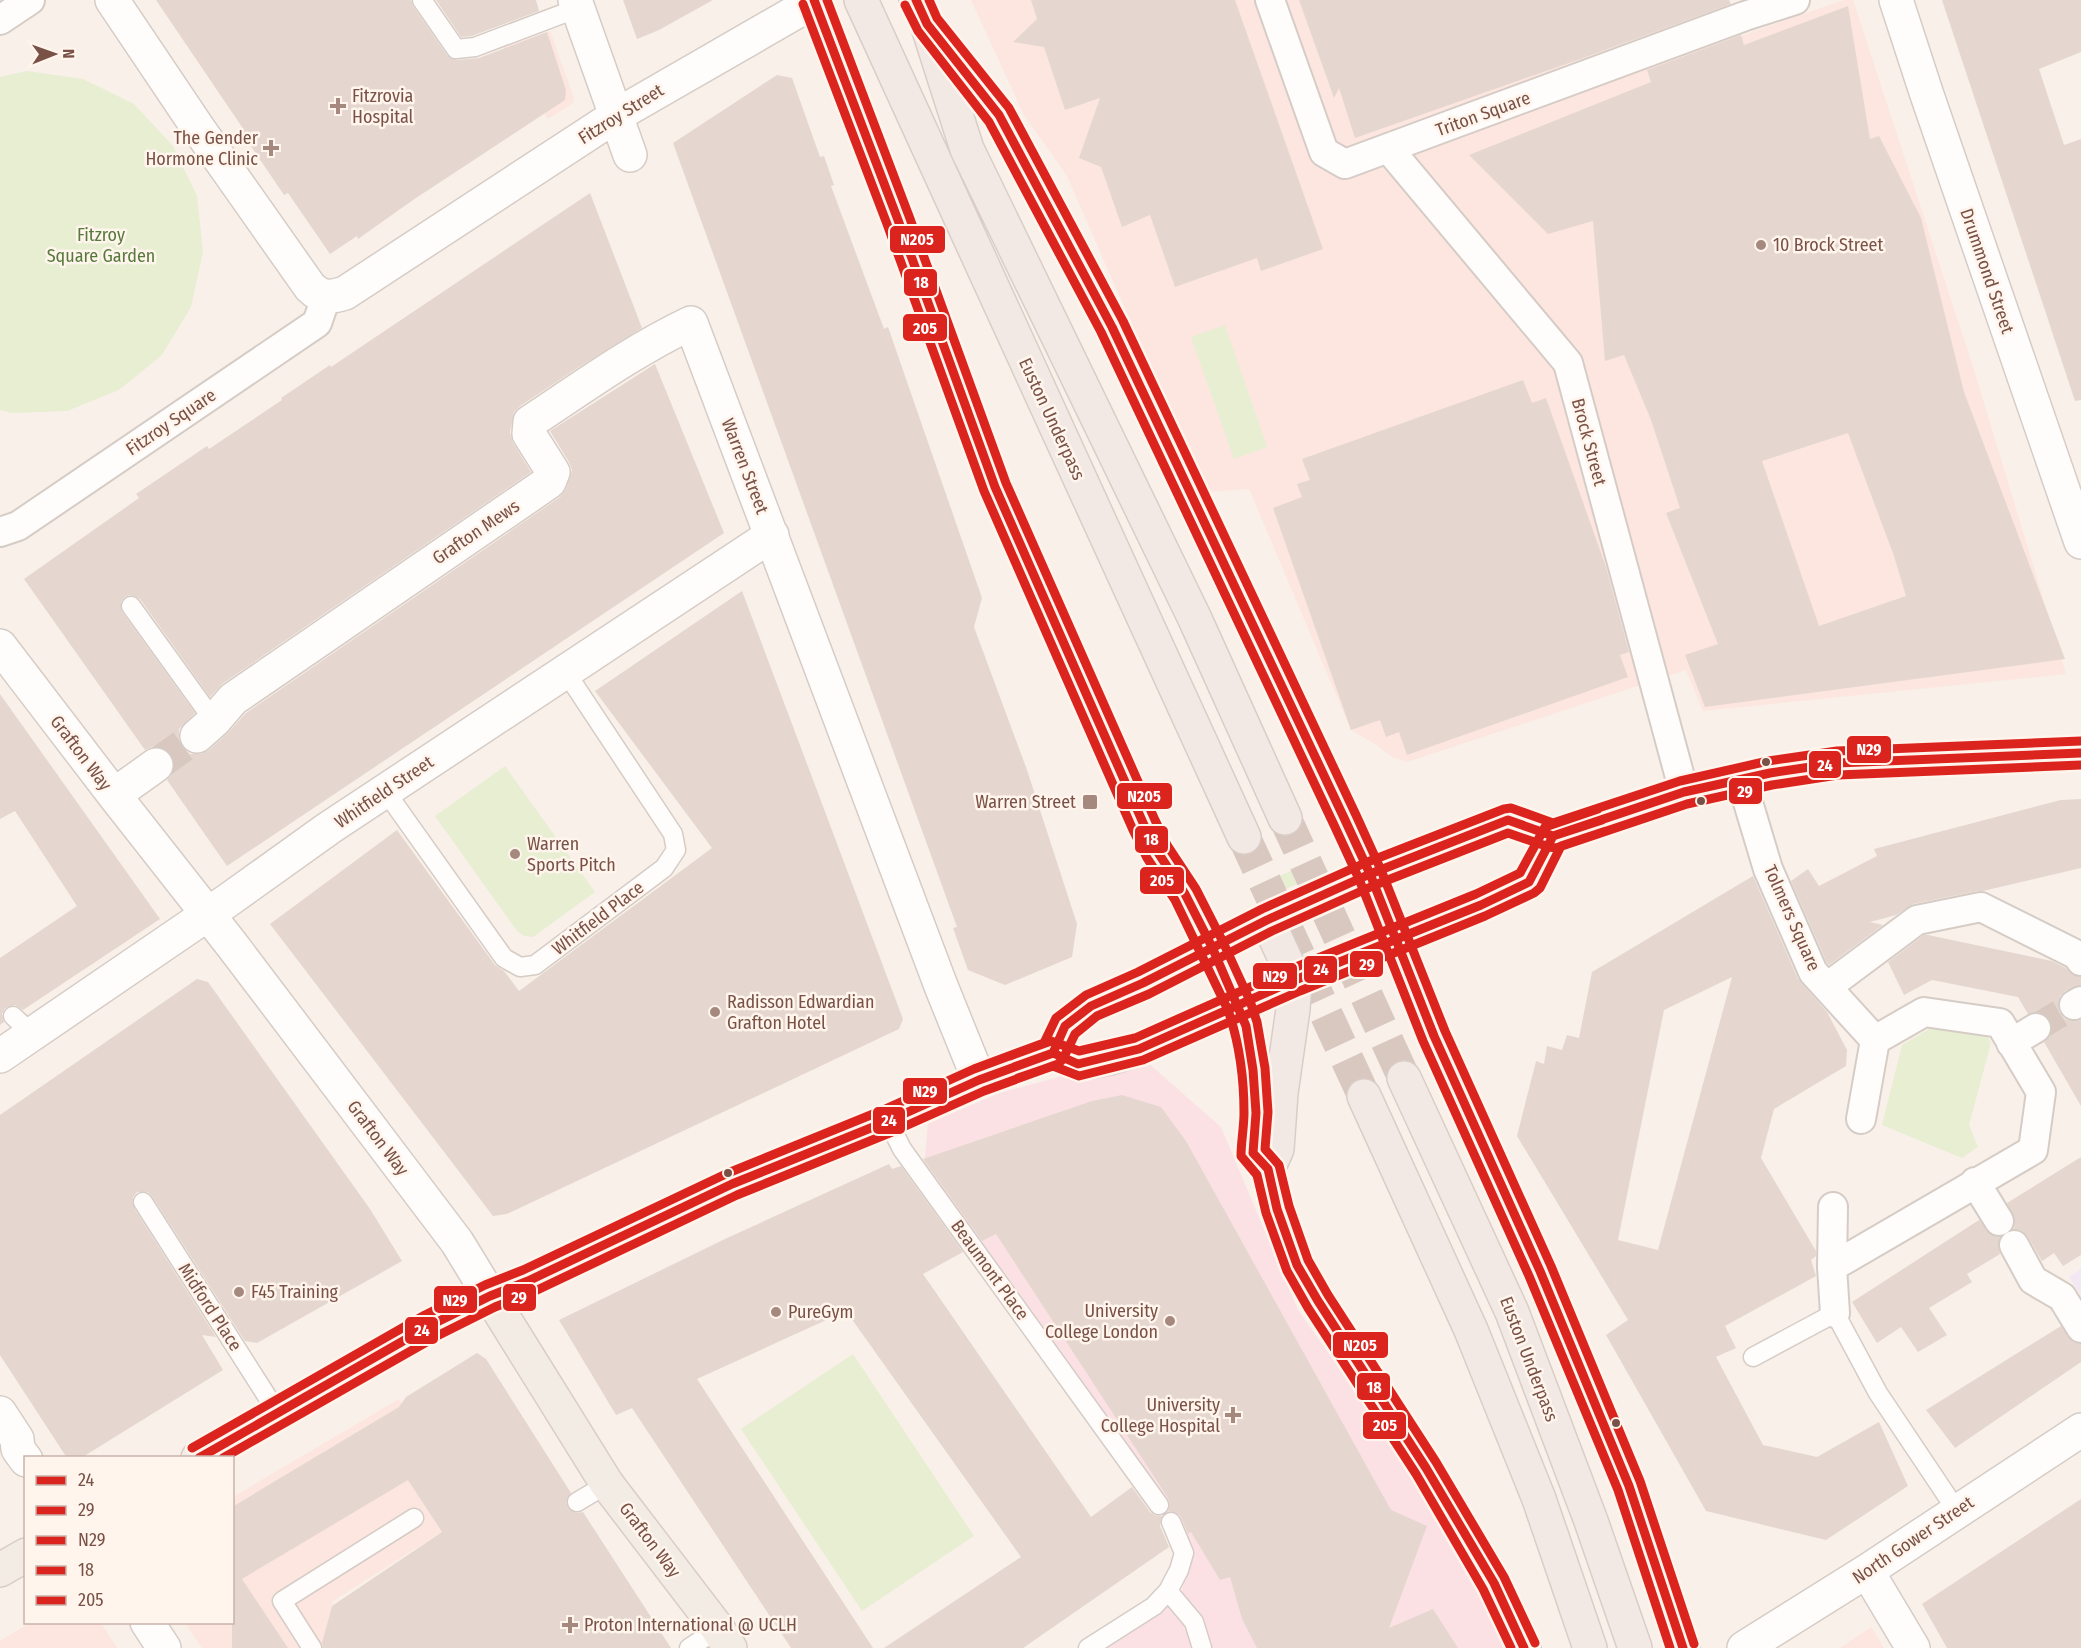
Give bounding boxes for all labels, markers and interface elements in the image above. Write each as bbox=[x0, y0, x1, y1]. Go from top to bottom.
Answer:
north arrow bbox=[24, 24, 84, 84]
text: N bbox=[59, 49, 78, 59]
street label: Fitzroy Street bbox=[574, 79, 668, 149]
place label: Fitzrovia Hospital bbox=[352, 85, 414, 128]
street label: Triton Square bbox=[1433, 87, 1533, 141]
marker: Fitzrovia Hospital bbox=[329, 97, 347, 115]
place label: The Gender Hormone Clinic bbox=[145, 127, 259, 170]
marker: The Gender Hormone Clinic bbox=[262, 139, 280, 157]
street label: Drummond Street bbox=[1955, 206, 2019, 337]
park label: Fitzroy Square Garden bbox=[47, 224, 155, 267]
line badge: N205 bbox=[889, 225, 946, 254]
text: N205 bbox=[900, 230, 934, 249]
place label: 10 Brock Street bbox=[1773, 234, 1883, 256]
marker: 10 Brock Street bbox=[1754, 238, 1768, 252]
line badge: 18 bbox=[903, 268, 938, 297]
text: 18 bbox=[913, 273, 929, 292]
line badge: 205 bbox=[902, 313, 948, 342]
text: 205 bbox=[912, 319, 937, 338]
street label: Euston Underpass bbox=[1014, 354, 1090, 484]
street label: Fitzroy Square bbox=[122, 384, 220, 460]
street label: Brock Street bbox=[1567, 396, 1611, 488]
street label: Warren Street bbox=[717, 415, 773, 517]
street label: Grafton Mews bbox=[428, 495, 524, 569]
street label: Grafton Way bbox=[46, 711, 116, 795]
line badge: N29 bbox=[1846, 735, 1892, 764]
text: N29 bbox=[1856, 740, 1882, 759]
line badge: 24 bbox=[1808, 750, 1842, 779]
street label: Whitfield Street bbox=[330, 751, 438, 833]
unlabelled marker bbox=[1760, 756, 1772, 768]
text: 24 bbox=[1816, 756, 1833, 775]
line badge: 29 bbox=[1728, 777, 1763, 805]
line badge: N205 bbox=[1116, 782, 1173, 810]
text: 29 bbox=[1736, 782, 1753, 801]
text: N205 bbox=[1127, 787, 1161, 806]
place label: Warren Street bbox=[975, 791, 1076, 813]
marker: Warren Street bbox=[1081, 793, 1099, 811]
unlabelled marker bbox=[1695, 795, 1707, 807]
line badge: 18 bbox=[1134, 825, 1169, 854]
text: 18 bbox=[1143, 830, 1159, 849]
place label: Warren Sports Pitch bbox=[527, 833, 616, 876]
marker: Warren Sports Pitch bbox=[508, 847, 522, 861]
street label: Tolmers Square bbox=[1759, 862, 1825, 975]
line badge: 205 bbox=[1139, 866, 1185, 895]
text: 205 bbox=[1149, 871, 1174, 890]
street label: Whitfield Place bbox=[548, 876, 648, 960]
line badge: 29 bbox=[1349, 950, 1384, 978]
line badge: 24 bbox=[1303, 955, 1338, 984]
text: 29 bbox=[1358, 955, 1375, 974]
text: 24 bbox=[1312, 960, 1329, 979]
line badge: N29 bbox=[1252, 962, 1298, 990]
text: N29 bbox=[1262, 967, 1288, 986]
place label: Radisson Edwardian Grafton Hotel bbox=[727, 991, 874, 1034]
marker: Radisson Edwardian Grafton Hotel bbox=[708, 1005, 722, 1019]
line badge: N29 bbox=[902, 1077, 948, 1105]
text: N29 bbox=[912, 1082, 938, 1101]
street label: Grafton Way bbox=[343, 1096, 413, 1180]
line badge: 24 bbox=[872, 1106, 906, 1135]
text: 24 bbox=[880, 1111, 897, 1130]
unlabelled marker bbox=[722, 1167, 734, 1179]
street label: Beaumont Place bbox=[946, 1216, 1034, 1325]
street label: Midford Place bbox=[173, 1259, 247, 1355]
place label: F45 Training bbox=[251, 1281, 339, 1303]
line badge: 29 bbox=[502, 1283, 537, 1312]
marker: F45 Training bbox=[232, 1285, 246, 1299]
line badge: N29 bbox=[433, 1285, 478, 1314]
text: 29 bbox=[510, 1288, 527, 1307]
text: N29 bbox=[442, 1291, 468, 1310]
street label: Euston Underpass bbox=[1495, 1293, 1563, 1425]
place label: University College London bbox=[1045, 1300, 1158, 1343]
place label: PureGym bbox=[788, 1301, 853, 1323]
marker: PureGym bbox=[769, 1305, 783, 1319]
marker: University College London bbox=[1163, 1314, 1177, 1328]
line badge: 24 bbox=[404, 1316, 439, 1345]
text: 24 bbox=[413, 1321, 430, 1340]
line badge: N205 bbox=[1332, 1331, 1389, 1359]
text: N205 bbox=[1343, 1336, 1377, 1355]
line badge: 18 bbox=[1356, 1372, 1391, 1401]
text: 18 bbox=[1366, 1378, 1382, 1397]
place label: University College Hospital bbox=[1101, 1394, 1220, 1437]
marker: University College Hospital bbox=[1224, 1406, 1242, 1424]
line badge: 205 bbox=[1362, 1411, 1407, 1440]
text: 205 bbox=[1372, 1416, 1397, 1435]
unlabelled marker bbox=[1610, 1417, 1622, 1429]
legend bbox=[24, 1456, 234, 1624]
text: 24 bbox=[78, 1469, 95, 1491]
street label: North Gower Street bbox=[1848, 1491, 1978, 1589]
street label: Grafton Way bbox=[615, 1498, 685, 1582]
text: 29 bbox=[78, 1499, 95, 1521]
text: N29 bbox=[78, 1529, 106, 1551]
text: 18 bbox=[78, 1559, 94, 1581]
text: 205 bbox=[78, 1589, 104, 1611]
place label: Proton International @ UCLH bbox=[584, 1614, 797, 1636]
marker: Proton International @ UCLH bbox=[561, 1616, 579, 1634]

